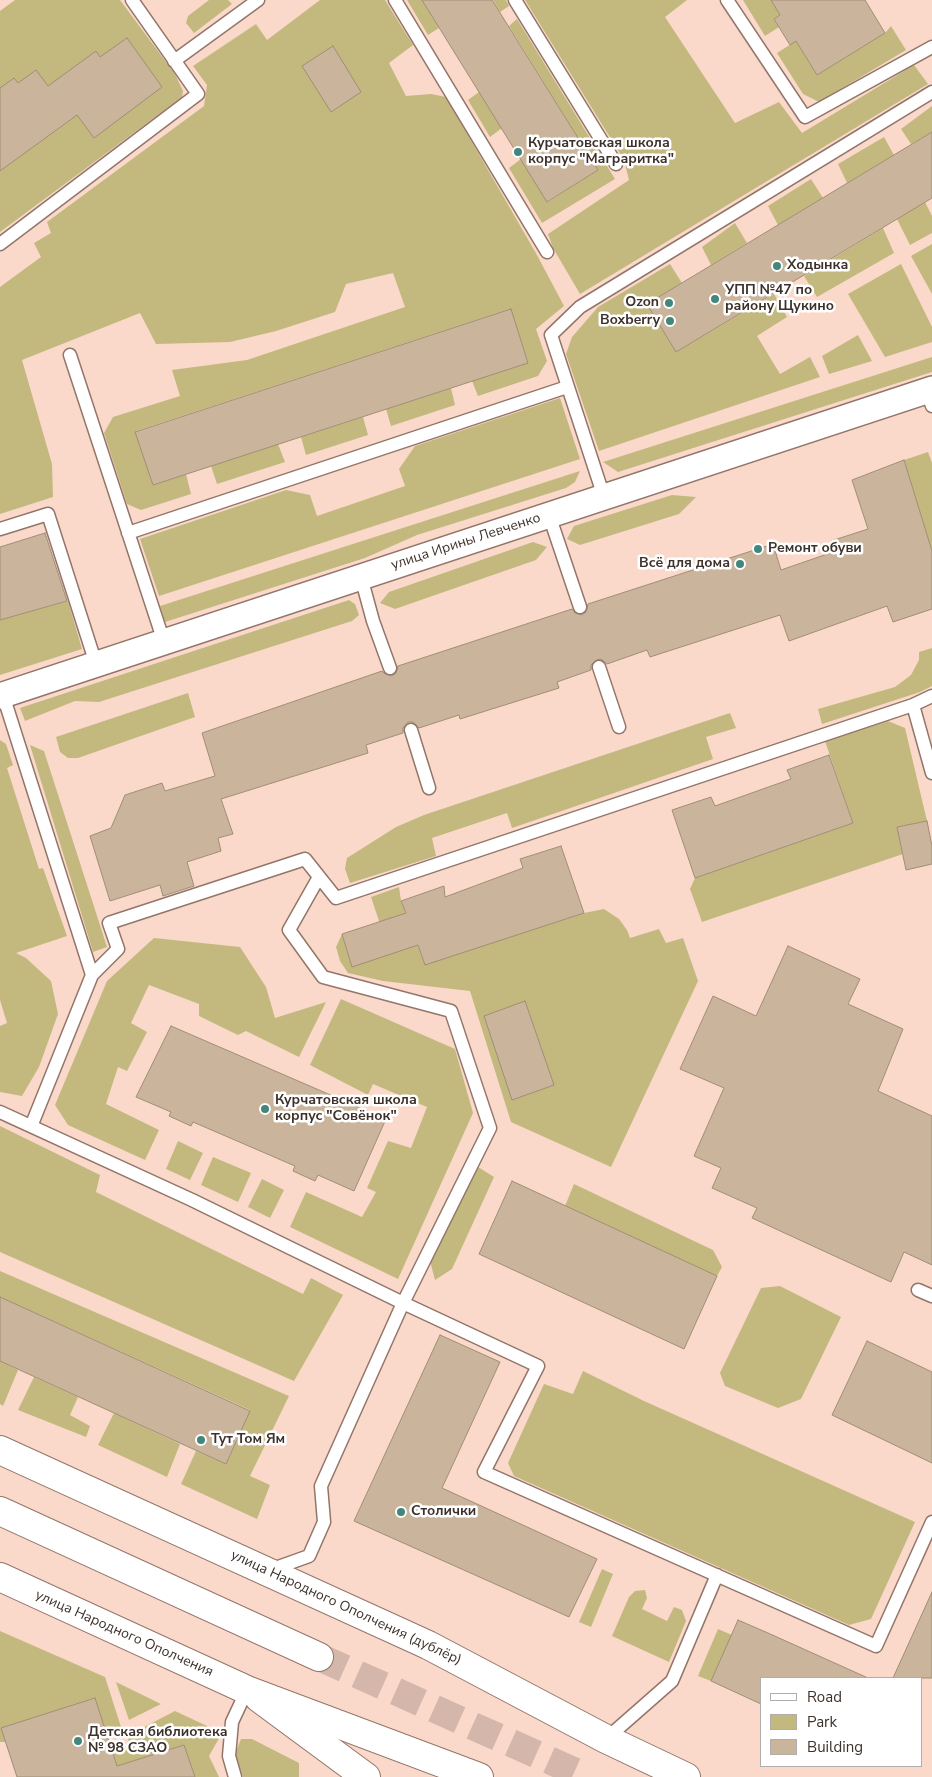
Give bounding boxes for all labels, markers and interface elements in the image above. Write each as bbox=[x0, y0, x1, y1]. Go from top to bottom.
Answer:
place label: Курчатовская школа корпус "Маграритка" bbox=[528, 136, 674, 168]
marker: Курчатовская школа корпус "Маграритка" bbox=[512, 146, 524, 158]
place label: Ходынка bbox=[787, 258, 848, 274]
marker: Ходынка bbox=[771, 260, 783, 272]
place label: УПП №47 по району Щукино bbox=[725, 283, 834, 316]
marker: УПП №47 по району Щукино bbox=[709, 293, 721, 305]
place label: Ozon bbox=[625, 295, 659, 311]
marker: Ozon bbox=[663, 297, 675, 309]
place label: Boxberry bbox=[600, 313, 660, 329]
marker: Boxberry bbox=[664, 315, 676, 327]
street label: улица Ирины Левченко bbox=[389, 510, 543, 574]
place label: Ремонт обуви bbox=[768, 541, 862, 557]
marker: Ремонт обуви bbox=[752, 543, 764, 555]
place label: Всё для дома bbox=[639, 556, 730, 572]
marker: Всё для дома bbox=[734, 558, 746, 570]
place label: Курчатовская школа корпус "Совёнок" bbox=[275, 1093, 417, 1126]
marker: Курчатовская школа корпус "Совёнок" bbox=[259, 1103, 271, 1115]
place label: Тут Том Ям bbox=[211, 1432, 285, 1448]
marker: Тут Том Ям bbox=[195, 1434, 207, 1446]
place label: Столички bbox=[411, 1504, 476, 1520]
marker: Столички bbox=[395, 1506, 407, 1518]
street label: улица Народного Ополчения (дублёр) bbox=[228, 1547, 464, 1669]
street label: улица Народного Ополчения bbox=[32, 1587, 216, 1681]
legend bbox=[760, 1677, 922, 1767]
text: Road bbox=[807, 1687, 842, 1707]
text: Park bbox=[807, 1712, 837, 1732]
place label: Детская библиотека № 98 СЗАО bbox=[88, 1725, 228, 1758]
marker: Детская библиотека № 98 СЗАО bbox=[72, 1735, 84, 1747]
text: Building bbox=[807, 1737, 863, 1757]

